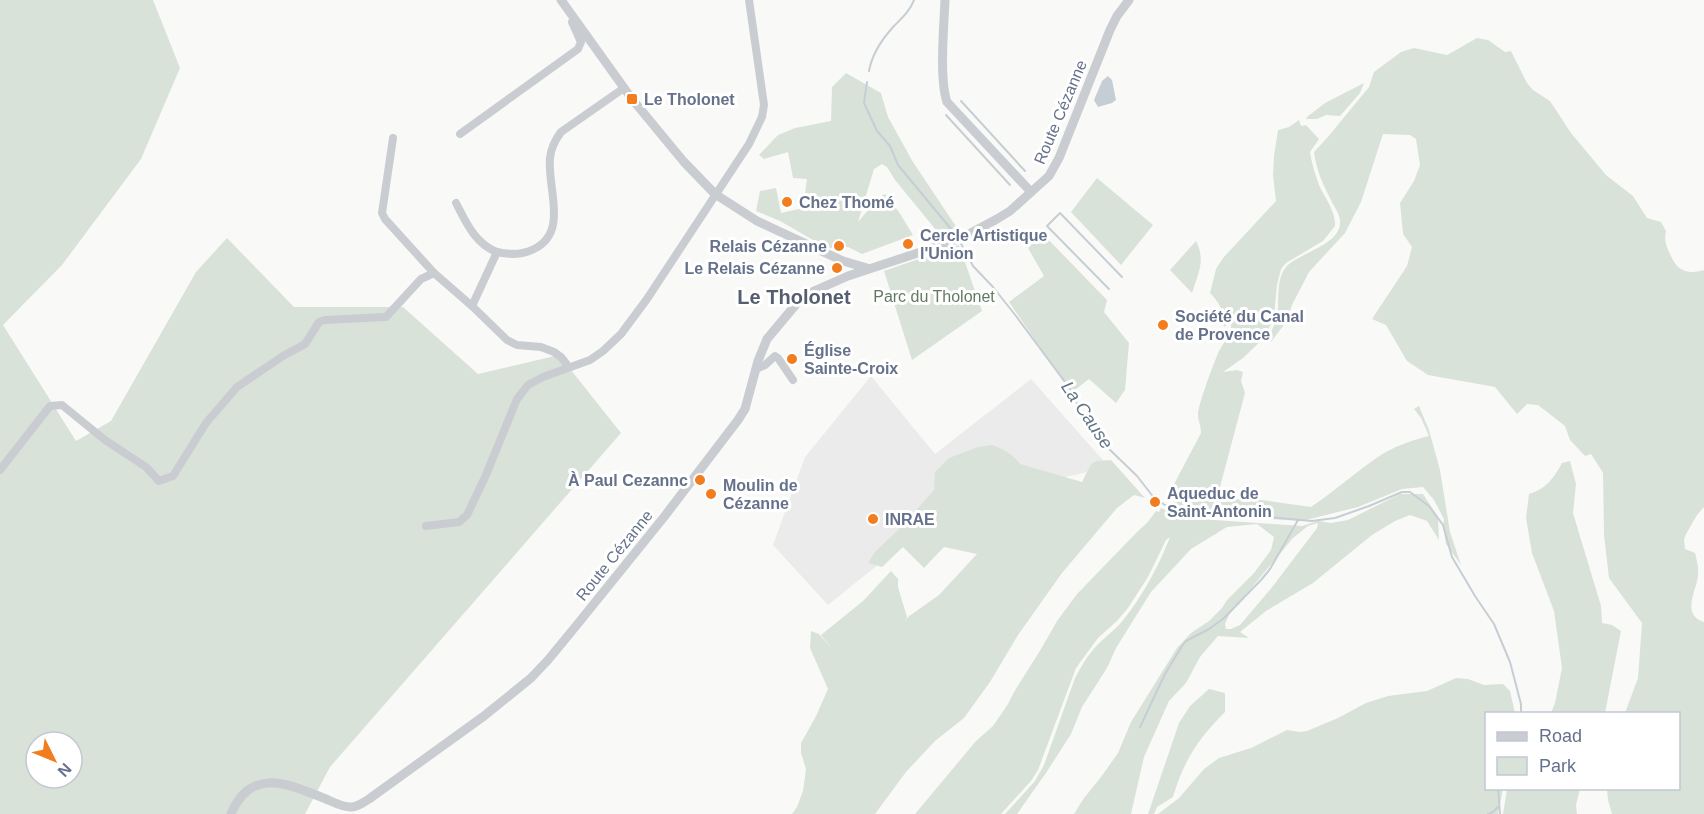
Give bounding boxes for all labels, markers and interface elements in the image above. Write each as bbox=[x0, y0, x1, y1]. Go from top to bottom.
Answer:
street label: Route Cézanne bbox=[1031, 58, 1090, 167]
place label: Le Tholonet bbox=[644, 91, 735, 108]
marker: Le Tholonet bbox=[625, 92, 639, 106]
place label: Chez Thomé bbox=[799, 194, 894, 211]
marker: Chez Thomé bbox=[780, 195, 794, 209]
place label: Cercle Artistique l'Union bbox=[920, 227, 1048, 262]
marker: Cercle Artistique l'Union bbox=[901, 237, 915, 251]
place label: Relais Cézanne bbox=[710, 238, 827, 255]
marker: Relais Cézanne bbox=[832, 239, 846, 253]
place label: Le Relais Cézanne bbox=[685, 260, 825, 277]
marker: Le Relais Cézanne bbox=[830, 261, 844, 275]
district label: Le Tholonet bbox=[737, 286, 851, 308]
park label: Parc du Tholonet bbox=[873, 288, 995, 305]
place label: Société du Canal de Provence bbox=[1175, 308, 1304, 343]
marker: Société du Canal de Provence bbox=[1156, 318, 1170, 332]
place label: Église Sainte-Croix bbox=[804, 341, 898, 377]
marker: Église Sainte-Croix bbox=[785, 352, 799, 366]
water label: La Cause bbox=[1057, 377, 1117, 453]
place label: À Paul Cezannc bbox=[568, 471, 688, 489]
marker: À Paul Cezannc bbox=[693, 473, 707, 487]
place label: Moulin de Cézanne bbox=[723, 477, 798, 512]
place label: Aqueduc de Saint-Antonin bbox=[1167, 485, 1272, 520]
marker: Moulin de Cézanne bbox=[704, 487, 718, 501]
marker: Aqueduc de Saint-Antonin bbox=[1148, 495, 1162, 509]
street label: Route Cézanne bbox=[573, 507, 656, 604]
place label: INRAE bbox=[885, 511, 935, 528]
marker: INRAE bbox=[866, 512, 880, 526]
legend bbox=[1485, 712, 1680, 790]
text: Road bbox=[1539, 726, 1582, 746]
north arrow bbox=[24, 730, 84, 790]
text: Park bbox=[1539, 756, 1577, 776]
text: N bbox=[54, 760, 75, 780]

